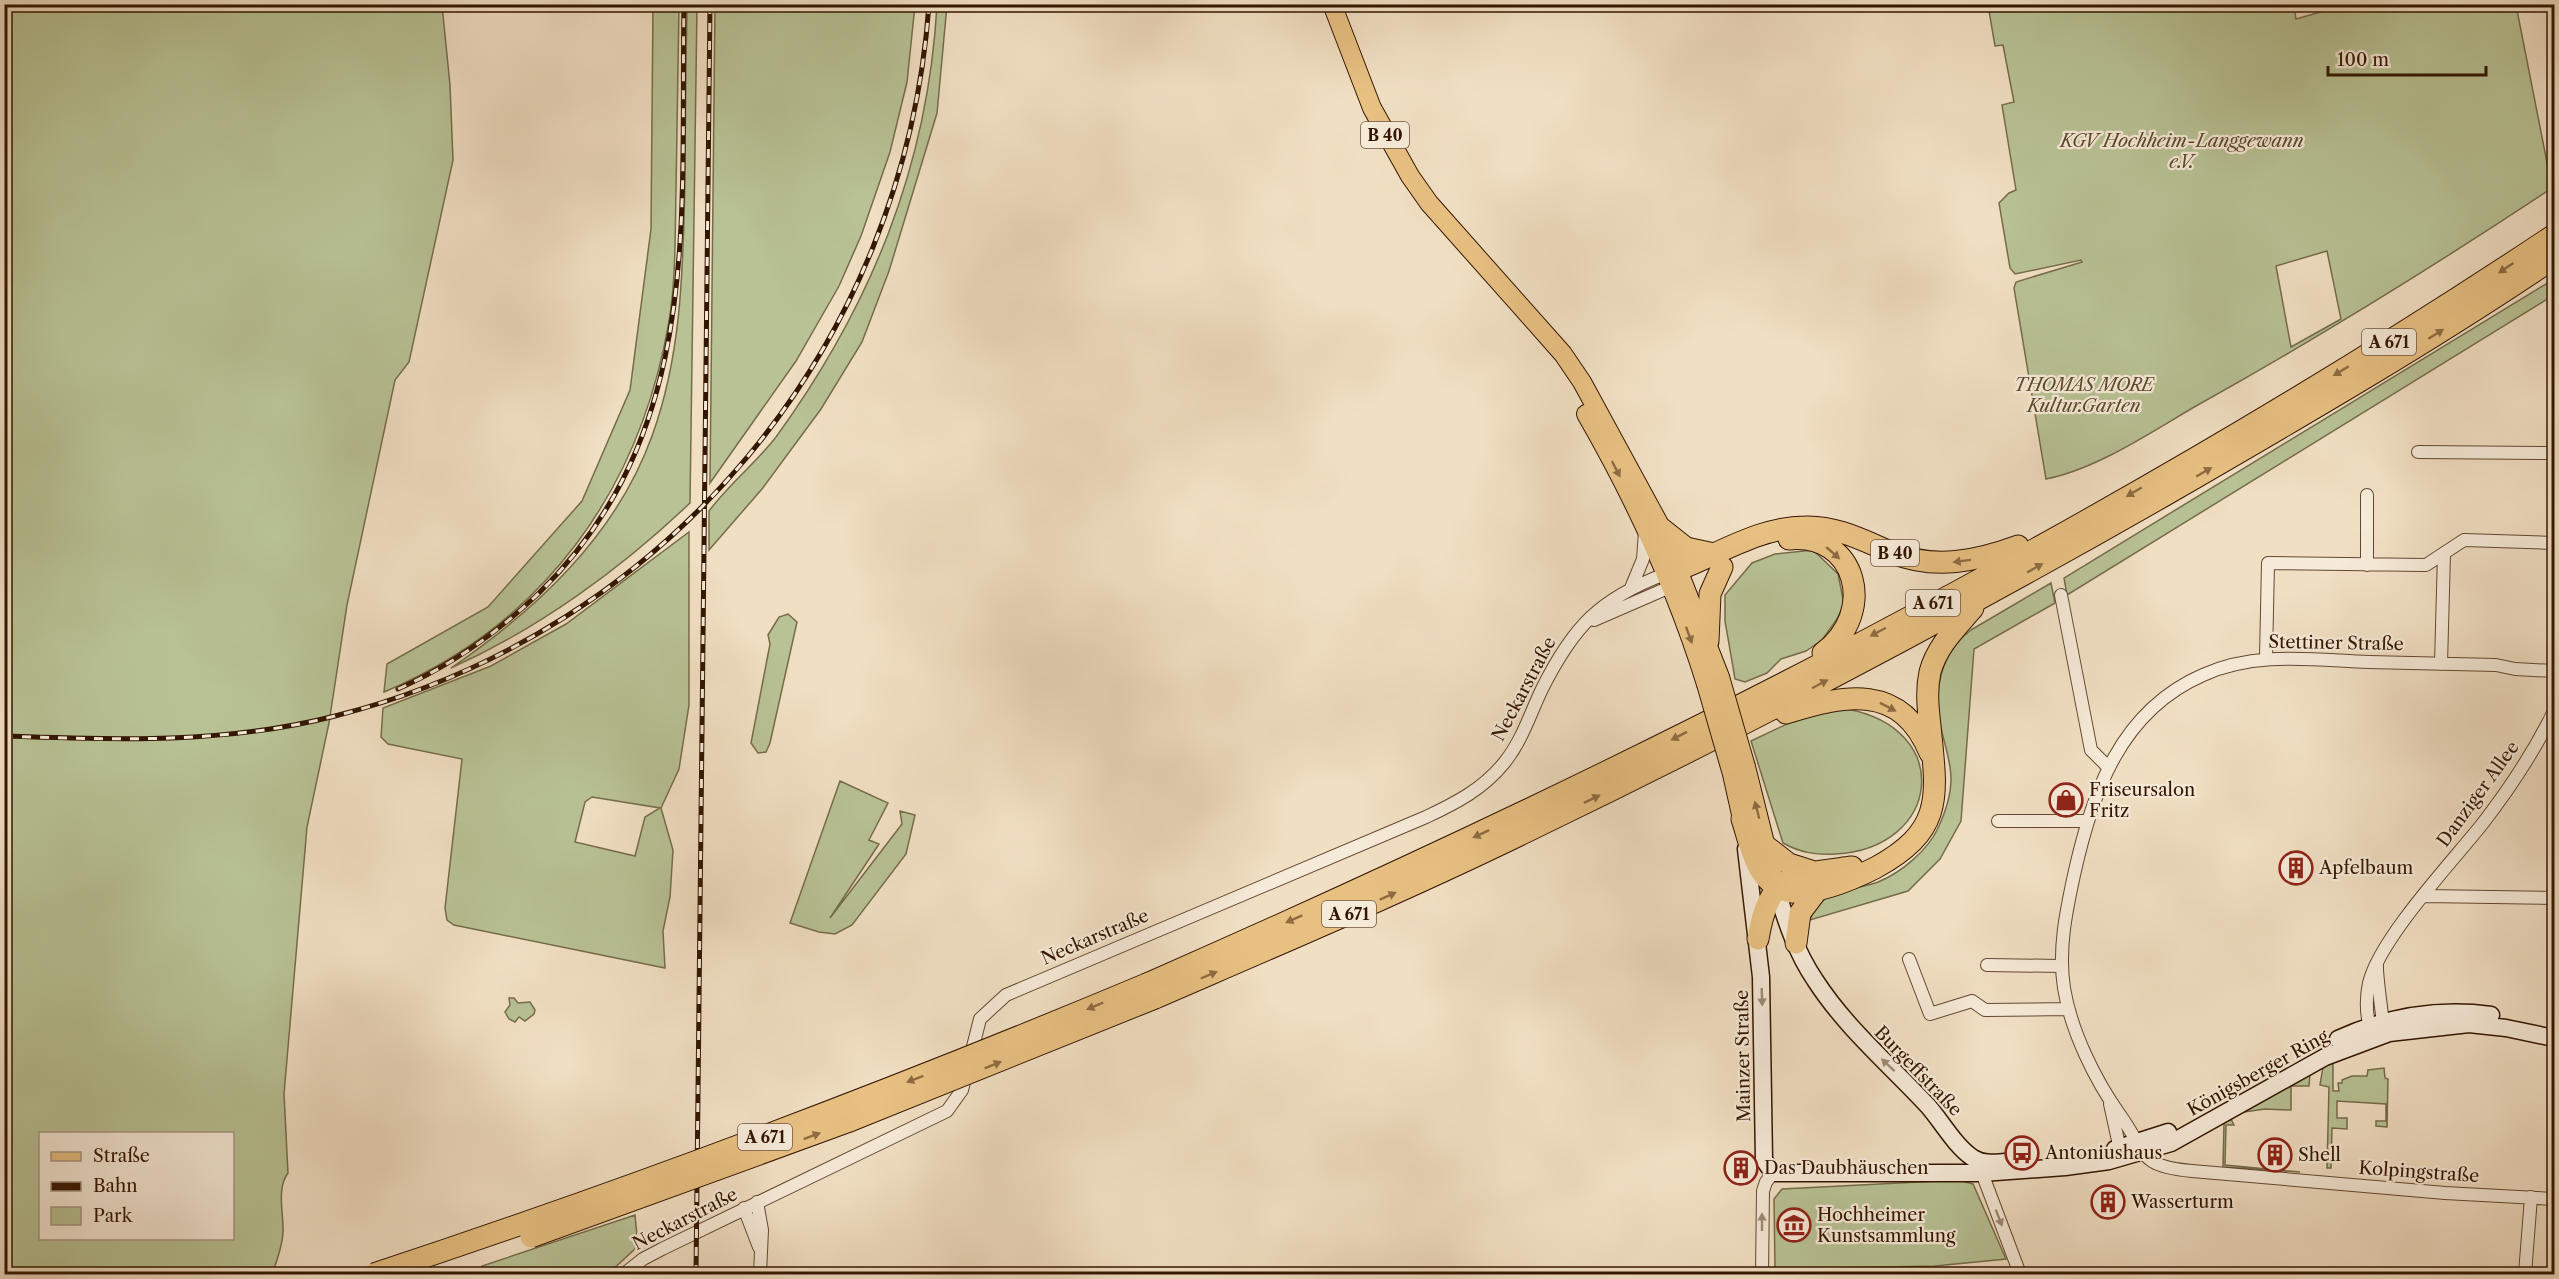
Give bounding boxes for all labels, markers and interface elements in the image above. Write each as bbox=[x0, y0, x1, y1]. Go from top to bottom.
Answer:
scale bar bbox=[2328, 39, 2486, 77]
text: 100 m bbox=[2337, 49, 2389, 71]
road number: B 40 bbox=[1361, 122, 1409, 148]
park label: KGV Hochheim-Langgewann e.V. bbox=[2058, 130, 2304, 173]
one-way arrow bbox=[2498, 262, 2514, 274]
road number: A 671 bbox=[2362, 329, 2416, 355]
one-way arrow bbox=[2427, 329, 2444, 340]
one-way arrow bbox=[2333, 366, 2349, 377]
park label: THOMAS MORE Kultur.Garten bbox=[2014, 374, 2155, 417]
one-way arrow bbox=[1611, 461, 1621, 478]
one-way arrow bbox=[2196, 467, 2213, 477]
one-way arrow bbox=[2125, 487, 2142, 497]
road number: B 40 bbox=[1871, 540, 1919, 566]
one-way arrow bbox=[1826, 547, 1841, 560]
one-way arrow bbox=[1952, 556, 1971, 566]
one-way arrow bbox=[2027, 563, 2043, 574]
road number: A 671 bbox=[1906, 590, 1960, 616]
one-way arrow bbox=[1685, 626, 1695, 644]
one-way arrow bbox=[1869, 627, 1886, 637]
street label: Stettiner Straße bbox=[2268, 631, 2404, 655]
street label: Neckarstraße bbox=[1487, 633, 1561, 745]
one-way arrow bbox=[1812, 679, 1829, 689]
one-way arrow bbox=[1879, 702, 1896, 712]
one-way arrow bbox=[1671, 732, 1688, 741]
street label: Danziger Allee bbox=[2432, 737, 2524, 851]
place label: Friseursalon Fritz bbox=[2089, 779, 2195, 822]
shop icon: Friseursalon Fritz bbox=[2048, 782, 2084, 818]
one-way arrow bbox=[1584, 795, 1601, 804]
one-way arrow bbox=[1752, 801, 1761, 819]
one-way arrow bbox=[1472, 829, 1489, 838]
building icon: Apfelbaum bbox=[2278, 850, 2314, 886]
place label: Apfelbaum bbox=[2318, 857, 2414, 879]
one-way arrow bbox=[1379, 892, 1396, 901]
road number: A 671 bbox=[1322, 901, 1376, 927]
street label: Neckarstraße bbox=[1038, 904, 1152, 970]
one-way arrow bbox=[1285, 915, 1302, 924]
one-way arrow bbox=[1200, 969, 1218, 979]
one-way arrow bbox=[1757, 987, 1766, 1006]
street label: Mainzer Straße bbox=[1731, 990, 1755, 1122]
one-way arrow bbox=[1086, 1002, 1104, 1011]
street label: Burgeffstraße bbox=[1870, 1021, 1966, 1121]
street label: Königsberger Ring bbox=[2184, 1025, 2333, 1121]
one-way arrow bbox=[1881, 1058, 1896, 1072]
one-way arrow bbox=[984, 1060, 1002, 1069]
one-way arrow bbox=[905, 1075, 923, 1085]
road number: A 671 bbox=[738, 1124, 792, 1150]
one-way arrow bbox=[803, 1130, 821, 1140]
legend bbox=[39, 1132, 234, 1240]
bus stop icon: Antoniushaus bbox=[2004, 1135, 2040, 1171]
building icon: Shell bbox=[2257, 1137, 2293, 1173]
place label: Antoniushaus bbox=[2044, 1142, 2162, 1164]
place label: Shell bbox=[2298, 1144, 2341, 1166]
text: Straße bbox=[93, 1145, 150, 1167]
building icon: Das Daubhäuschen bbox=[1723, 1150, 1759, 1186]
place label: Das Daubhäuschen bbox=[1764, 1157, 1929, 1179]
street label: Kolpingstraße bbox=[2358, 1157, 2480, 1187]
text: Bahn bbox=[93, 1175, 138, 1197]
street label: Neckarstraße bbox=[629, 1183, 741, 1255]
building icon: Wasserturm bbox=[2090, 1184, 2126, 1220]
place label: Wasserturm bbox=[2130, 1191, 2234, 1213]
place label: Hochheimer Kunstsammlung bbox=[1817, 1204, 1956, 1247]
text: Park bbox=[93, 1205, 134, 1227]
museum icon: Hochheimer Kunstsammlung bbox=[1776, 1207, 1812, 1243]
one-way arrow bbox=[1994, 1210, 2004, 1228]
one-way arrow bbox=[1757, 1213, 1767, 1232]

